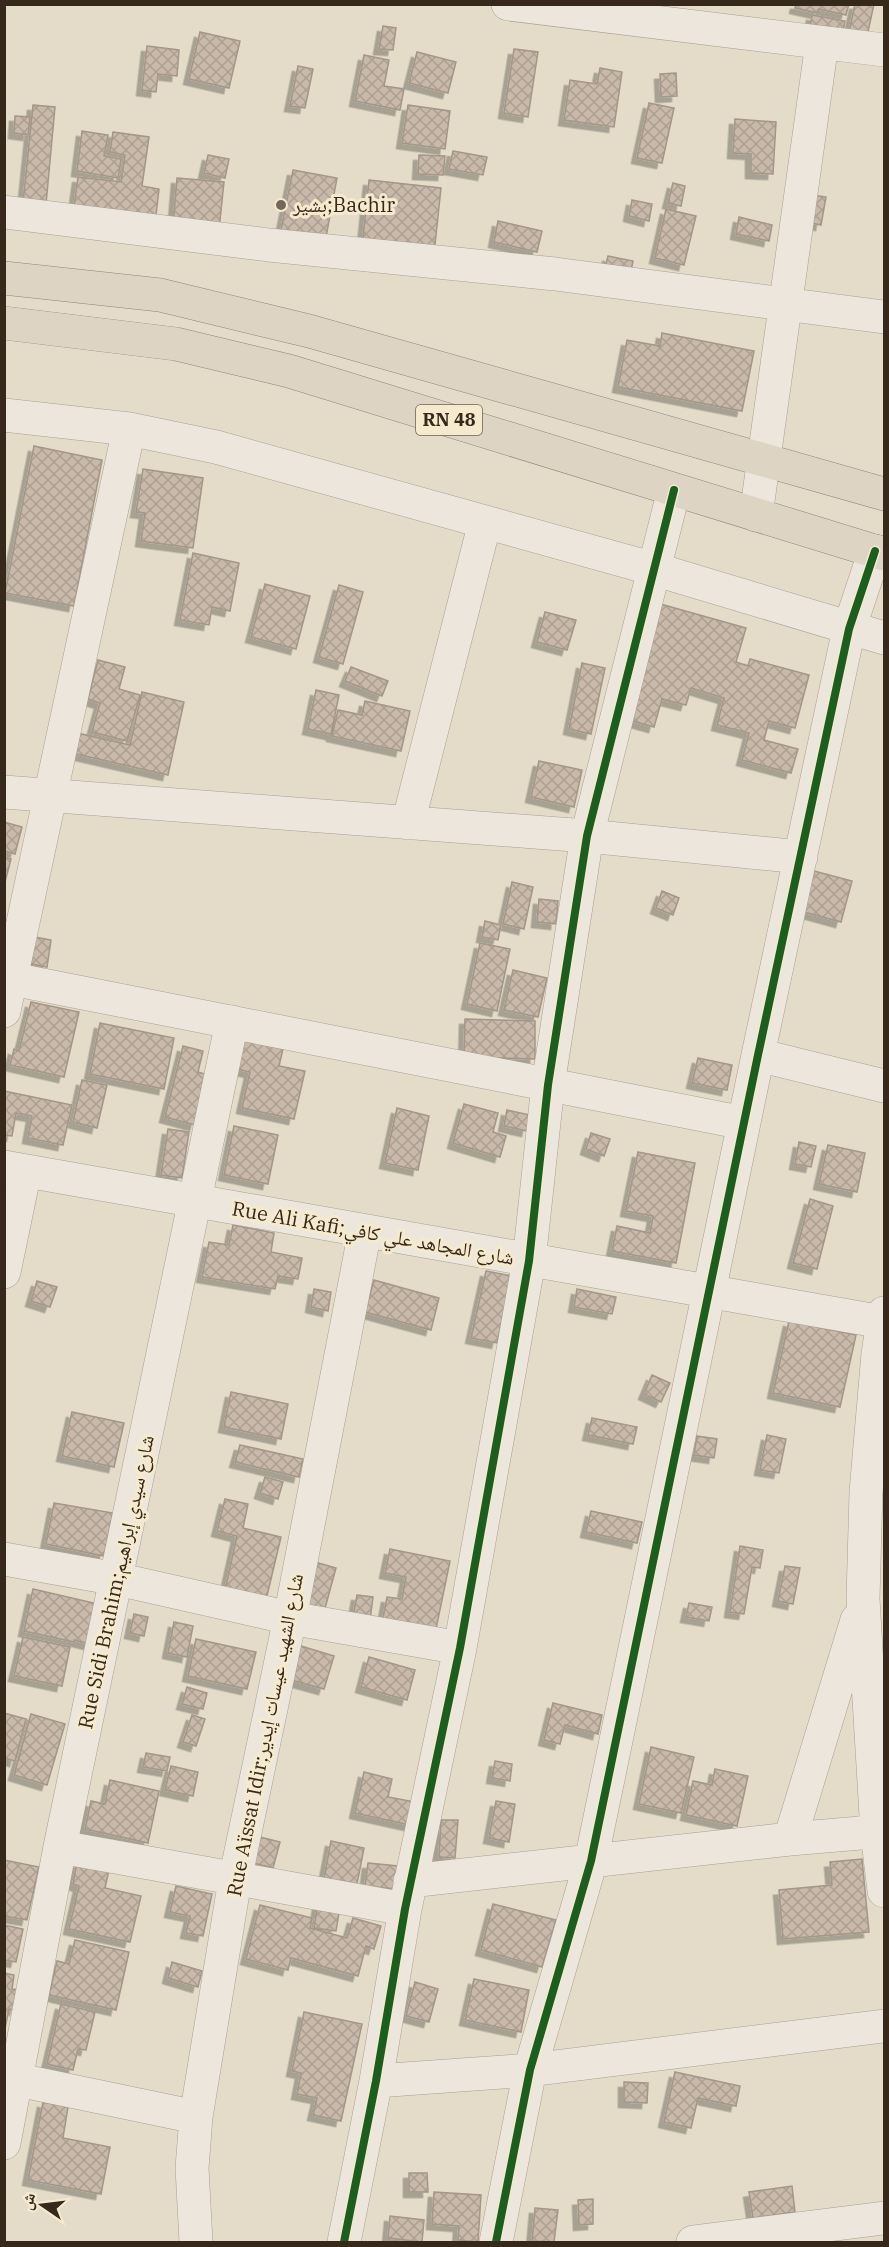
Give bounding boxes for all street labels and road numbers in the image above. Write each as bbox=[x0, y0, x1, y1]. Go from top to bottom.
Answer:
road number: RN 48 bbox=[416, 405, 482, 435]
street label: Rue Ali Kafi;شارع المجاهد علي كافي bbox=[229, 1194, 516, 1274]
street label: Rue Sidi Brahim;شارع سيدي إبراهيم bbox=[71, 1433, 163, 1732]
street label: Rue Aïssat Idir;شارع الشهيد عيسات إيدير bbox=[220, 1571, 310, 1899]

